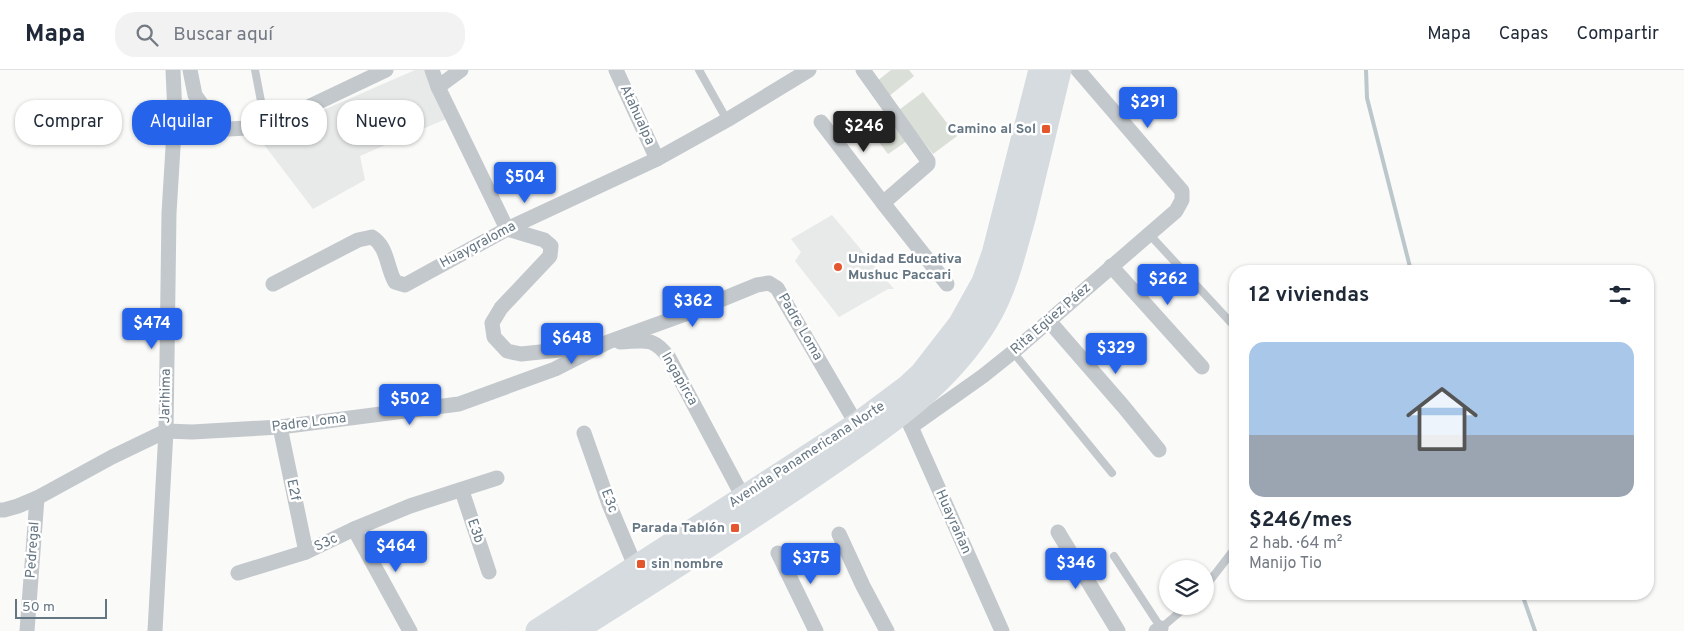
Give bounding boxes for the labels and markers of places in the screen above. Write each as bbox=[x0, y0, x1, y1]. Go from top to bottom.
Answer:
pin: $291 bbox=[1118, 87, 1178, 129]
pin: $246 bbox=[834, 111, 894, 153]
place label: Camino al Sol bbox=[947, 121, 1036, 138]
marker: Camino al Sol bbox=[1040, 123, 1052, 135]
pin: $504 bbox=[495, 162, 555, 204]
place label: Unidad Educativa Mushuc Paccari bbox=[848, 251, 962, 284]
marker: Unidad Educativa Mushuc Paccari bbox=[832, 261, 844, 273]
pin: $262 bbox=[1138, 264, 1198, 306]
pin: $362 bbox=[663, 286, 723, 328]
pin: $474 bbox=[122, 308, 182, 350]
pin: $648 bbox=[542, 322, 602, 365]
pin: $329 bbox=[1086, 332, 1146, 375]
pin: $502 bbox=[380, 384, 440, 426]
place label: Parada Tablón bbox=[632, 520, 725, 537]
marker: Parada Tablón bbox=[729, 522, 741, 534]
pin: $464 bbox=[366, 530, 426, 573]
pin: $375 bbox=[781, 542, 841, 585]
pin: $346 bbox=[1046, 548, 1106, 590]
place label: sin nombre bbox=[651, 556, 723, 573]
marker: sin nombre bbox=[635, 558, 647, 570]

